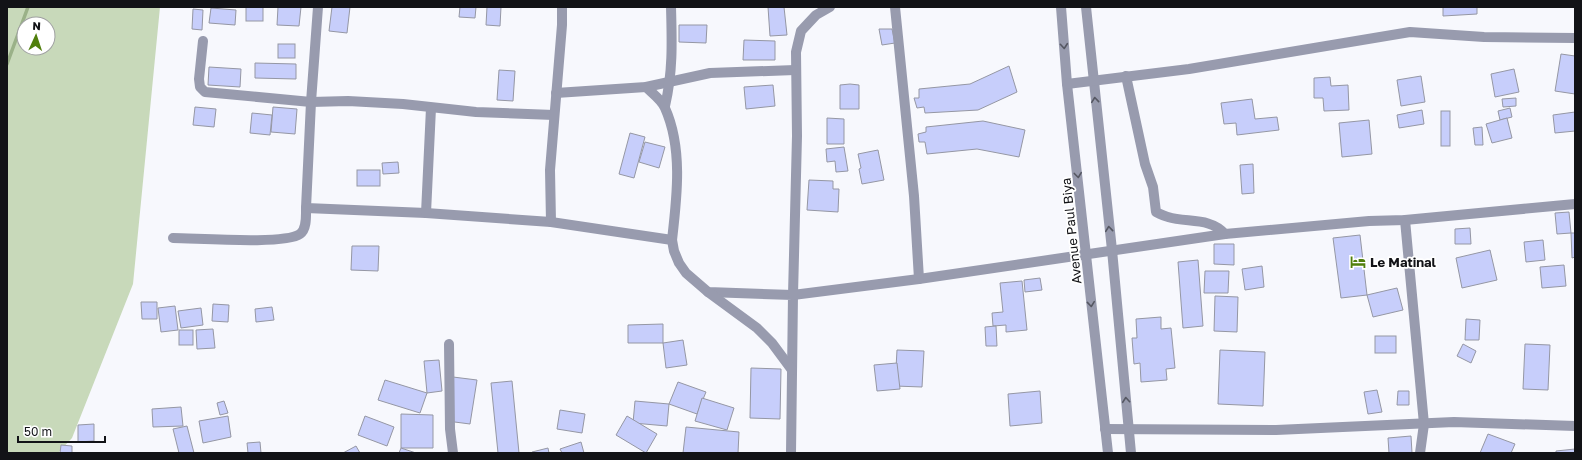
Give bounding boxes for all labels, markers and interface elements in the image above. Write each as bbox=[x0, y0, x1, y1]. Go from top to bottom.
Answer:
north arrow bbox=[16, 16, 56, 56]
text: N bbox=[32, 19, 41, 32]
one-way arrow bbox=[1059, 43, 1068, 49]
one-way arrow bbox=[1091, 97, 1100, 103]
one-way arrow bbox=[1073, 172, 1082, 178]
street label: Avenue Paul Biya bbox=[1057, 177, 1085, 285]
one-way arrow bbox=[1105, 226, 1114, 232]
hotel icon: Le Matinal bbox=[1349, 253, 1367, 271]
place label: Le Matinal bbox=[1370, 254, 1437, 270]
one-way arrow bbox=[1087, 301, 1096, 307]
one-way arrow bbox=[1121, 397, 1130, 403]
scale bar bbox=[18, 418, 105, 444]
text: 50 m bbox=[24, 424, 52, 439]

